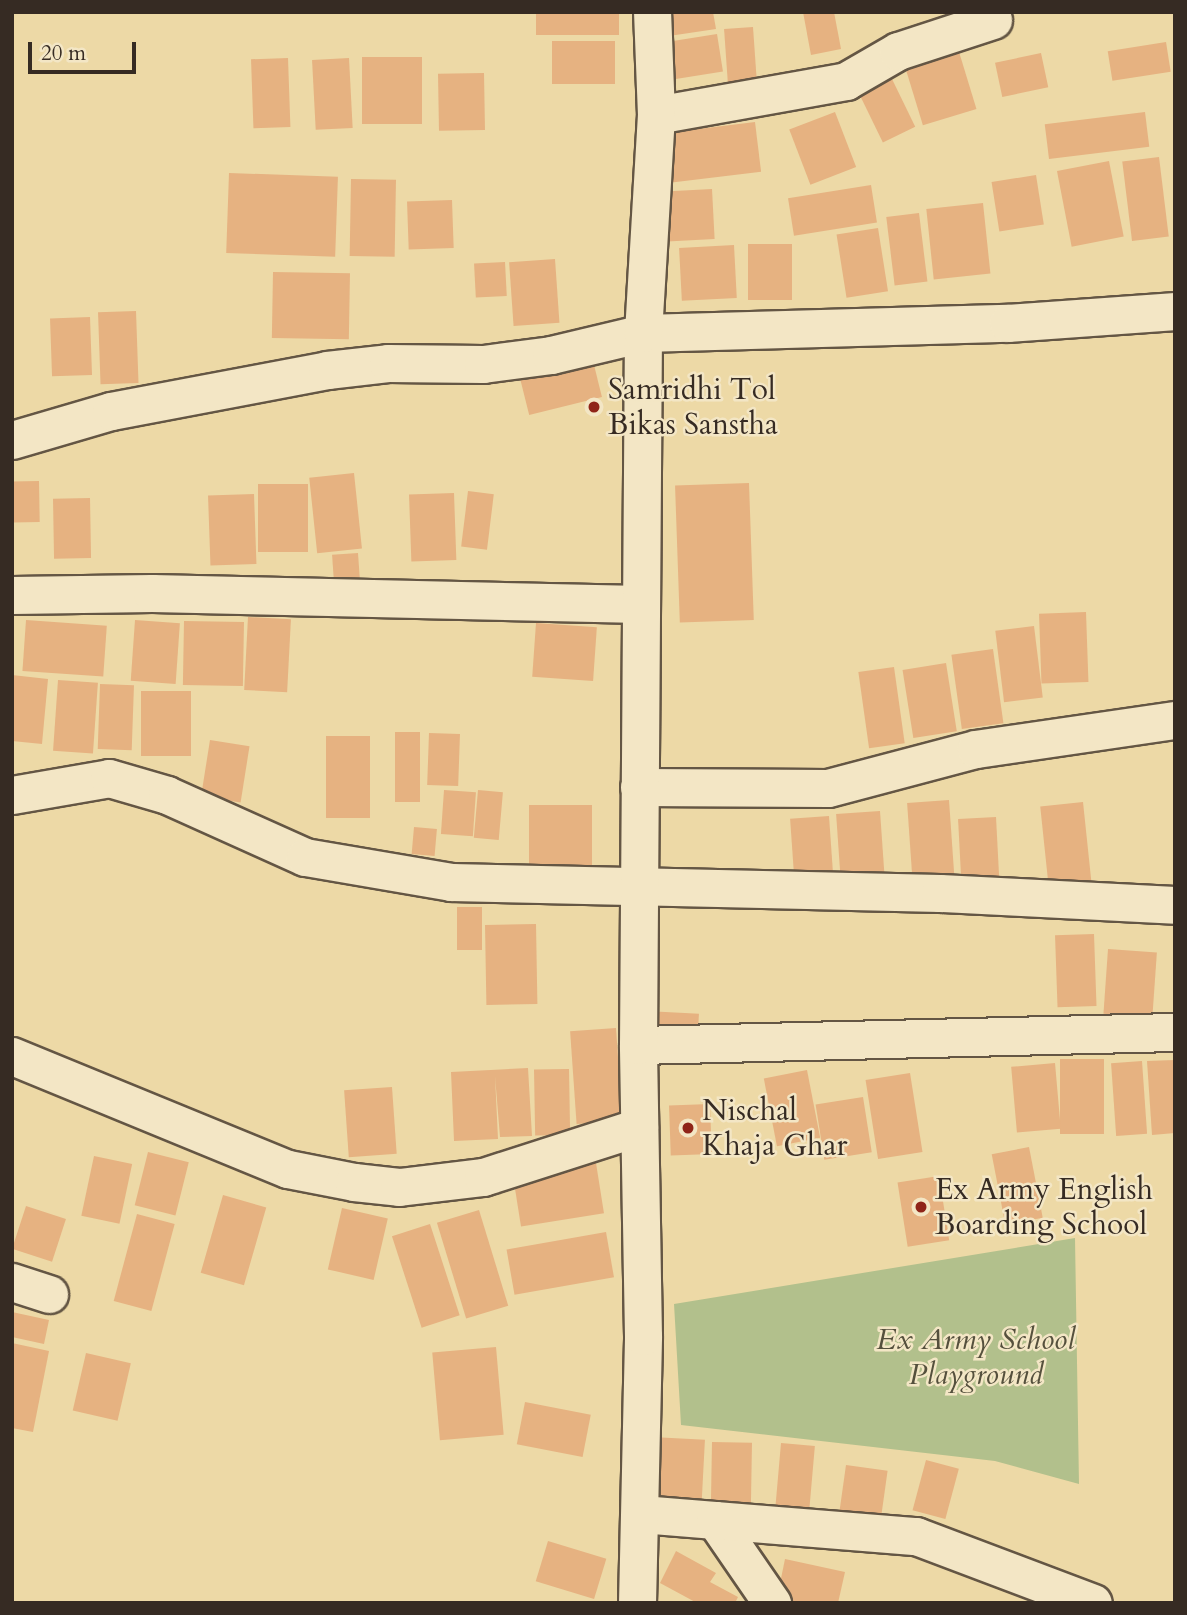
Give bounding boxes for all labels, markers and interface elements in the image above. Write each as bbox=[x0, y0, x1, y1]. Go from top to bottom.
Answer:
scale bar bbox=[32, 28, 140, 72]
text: 20 m bbox=[41, 39, 86, 68]
place label: Samridhi Tol Bikas Sanstha bbox=[608, 372, 778, 442]
marker: Samridhi Tol Bikas Sanstha bbox=[586, 399, 602, 415]
place label: Nischal Khaja Ghar bbox=[702, 1093, 847, 1164]
marker: Nischal Khaja Ghar bbox=[680, 1120, 696, 1136]
place label: Ex Army English Boarding School bbox=[935, 1172, 1153, 1242]
marker: Ex Army English Boarding School bbox=[913, 1199, 929, 1215]
park label: Ex Army School Playground bbox=[877, 1322, 1075, 1392]

